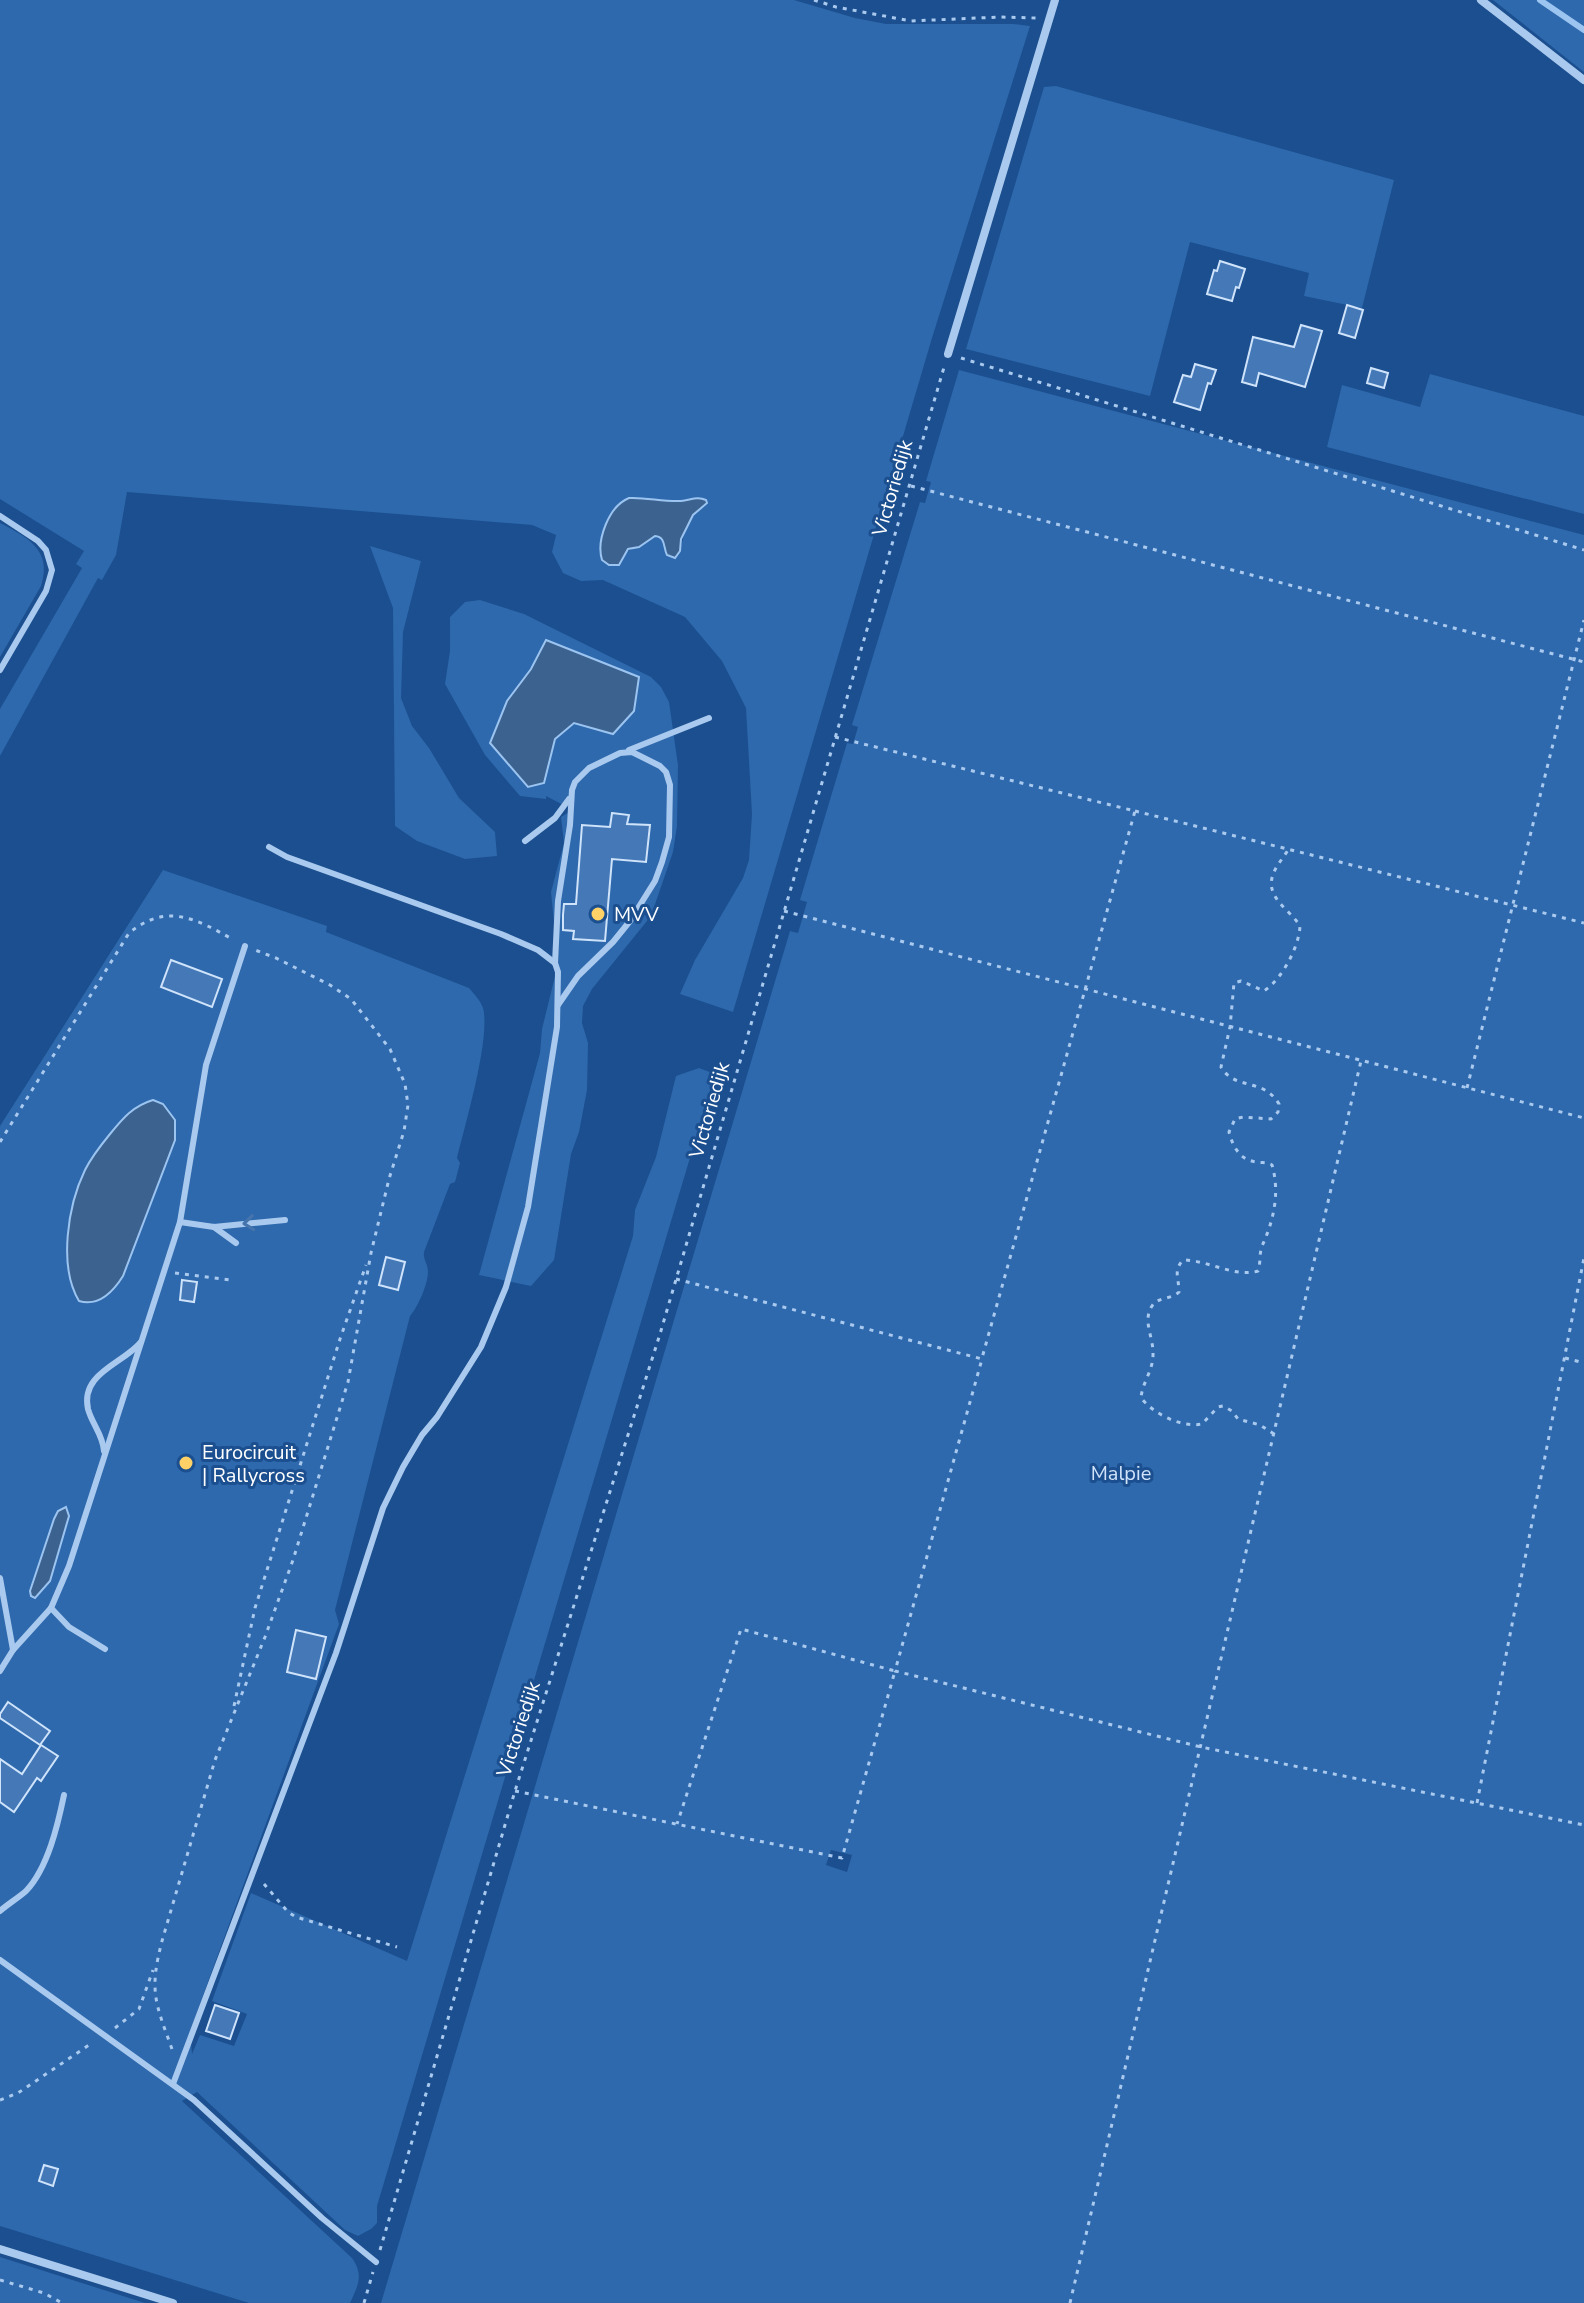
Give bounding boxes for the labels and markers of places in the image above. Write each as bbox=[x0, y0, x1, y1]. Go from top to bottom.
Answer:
place label: MVV bbox=[614, 901, 659, 928]
marker: MVV bbox=[589, 905, 607, 923]
place label: Eurocircuit | Rallycross bbox=[202, 1439, 305, 1489]
marker: Eurocircuit | Rallycross bbox=[177, 1454, 195, 1472]

